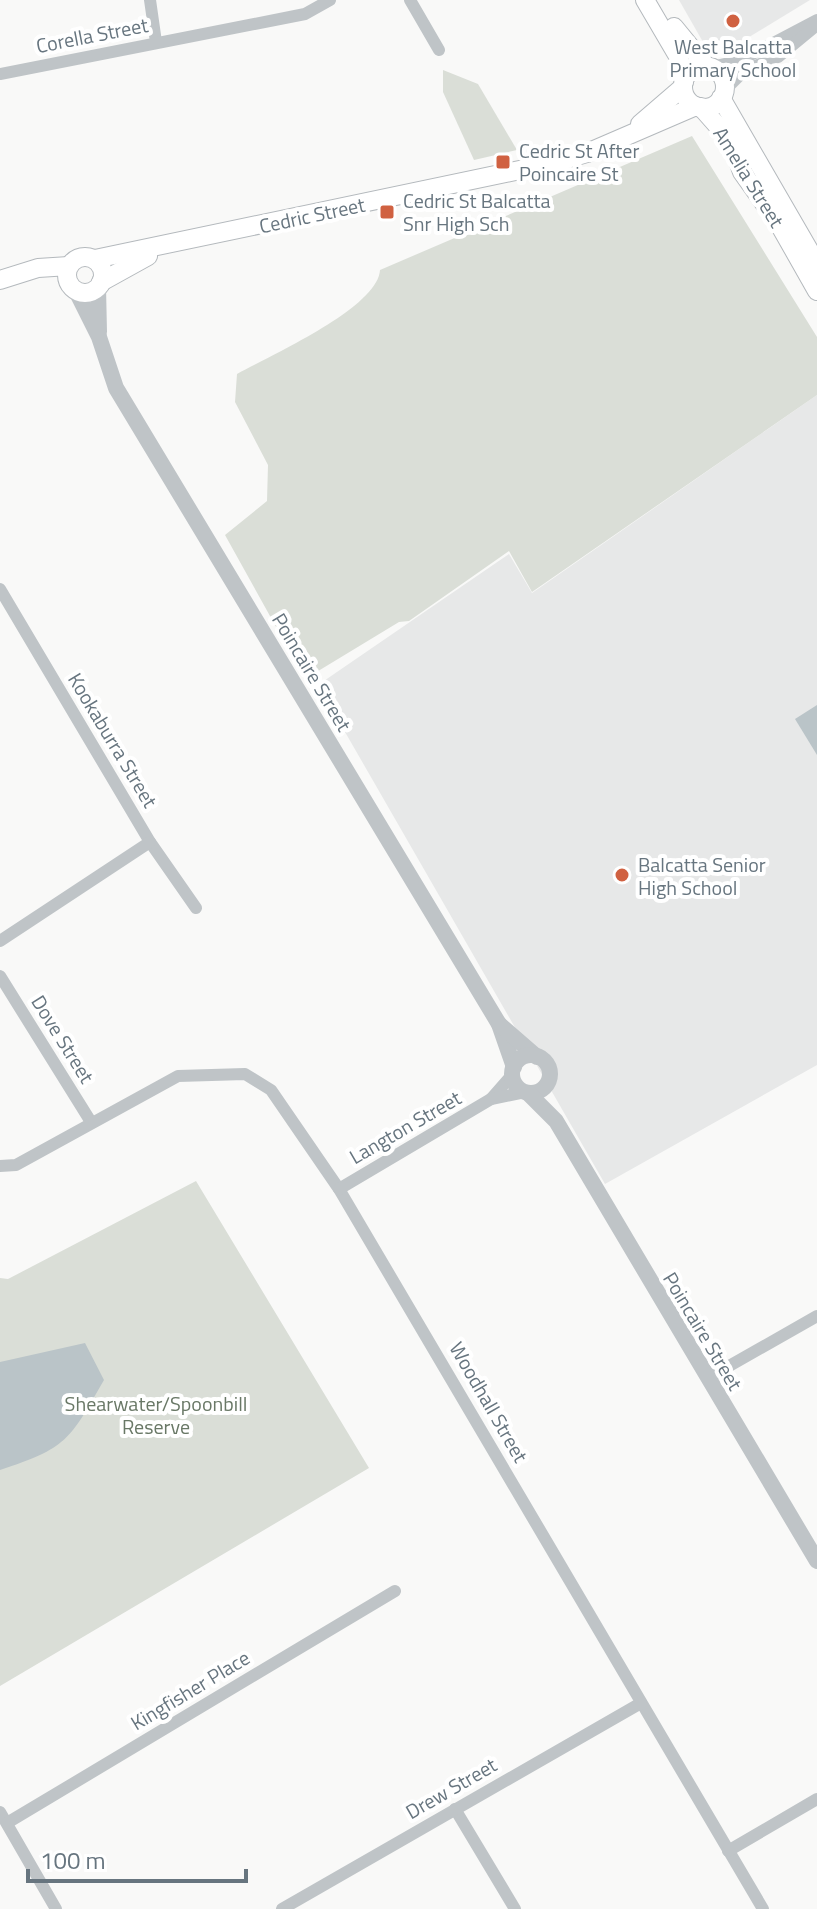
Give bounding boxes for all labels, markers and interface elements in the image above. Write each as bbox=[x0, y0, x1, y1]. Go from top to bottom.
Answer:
street label: Corella Street bbox=[33, 9, 151, 61]
marker: West Balcatta Primary School bbox=[724, 12, 742, 30]
place label: West Balcatta Primary School bbox=[670, 31, 796, 85]
street label: Amelia Street bbox=[706, 121, 792, 233]
place label: Cedric St After Poincaire St bbox=[519, 135, 639, 189]
marker: Cedric St After Poincaire St bbox=[494, 153, 512, 171]
place label: Cedric St Balcatta Snr High Sch bbox=[403, 185, 551, 239]
street label: Cedric Street bbox=[256, 189, 368, 241]
marker: Cedric St Balcatta Snr High Sch bbox=[378, 203, 396, 221]
street label: Poincaire Street bbox=[264, 607, 360, 737]
street label: Kookaburra Street bbox=[60, 667, 166, 813]
place label: Balcatta Senior High School bbox=[638, 849, 766, 903]
marker: Balcatta Senior High School bbox=[613, 866, 631, 884]
street label: Dove Street bbox=[24, 989, 102, 1089]
street label: Langton Street bbox=[343, 1082, 467, 1172]
street label: Poincaire Street bbox=[655, 1266, 751, 1396]
street label: Woodhall Street bbox=[442, 1336, 536, 1468]
park label: Shearwater/Spoonbill Reserve bbox=[65, 1388, 247, 1442]
street label: Kingfisher Place bbox=[124, 1642, 256, 1738]
street label: Drew Street bbox=[400, 1749, 502, 1827]
scale bar bbox=[28, 1833, 246, 1883]
text: 100 m bbox=[40, 1842, 106, 1878]

